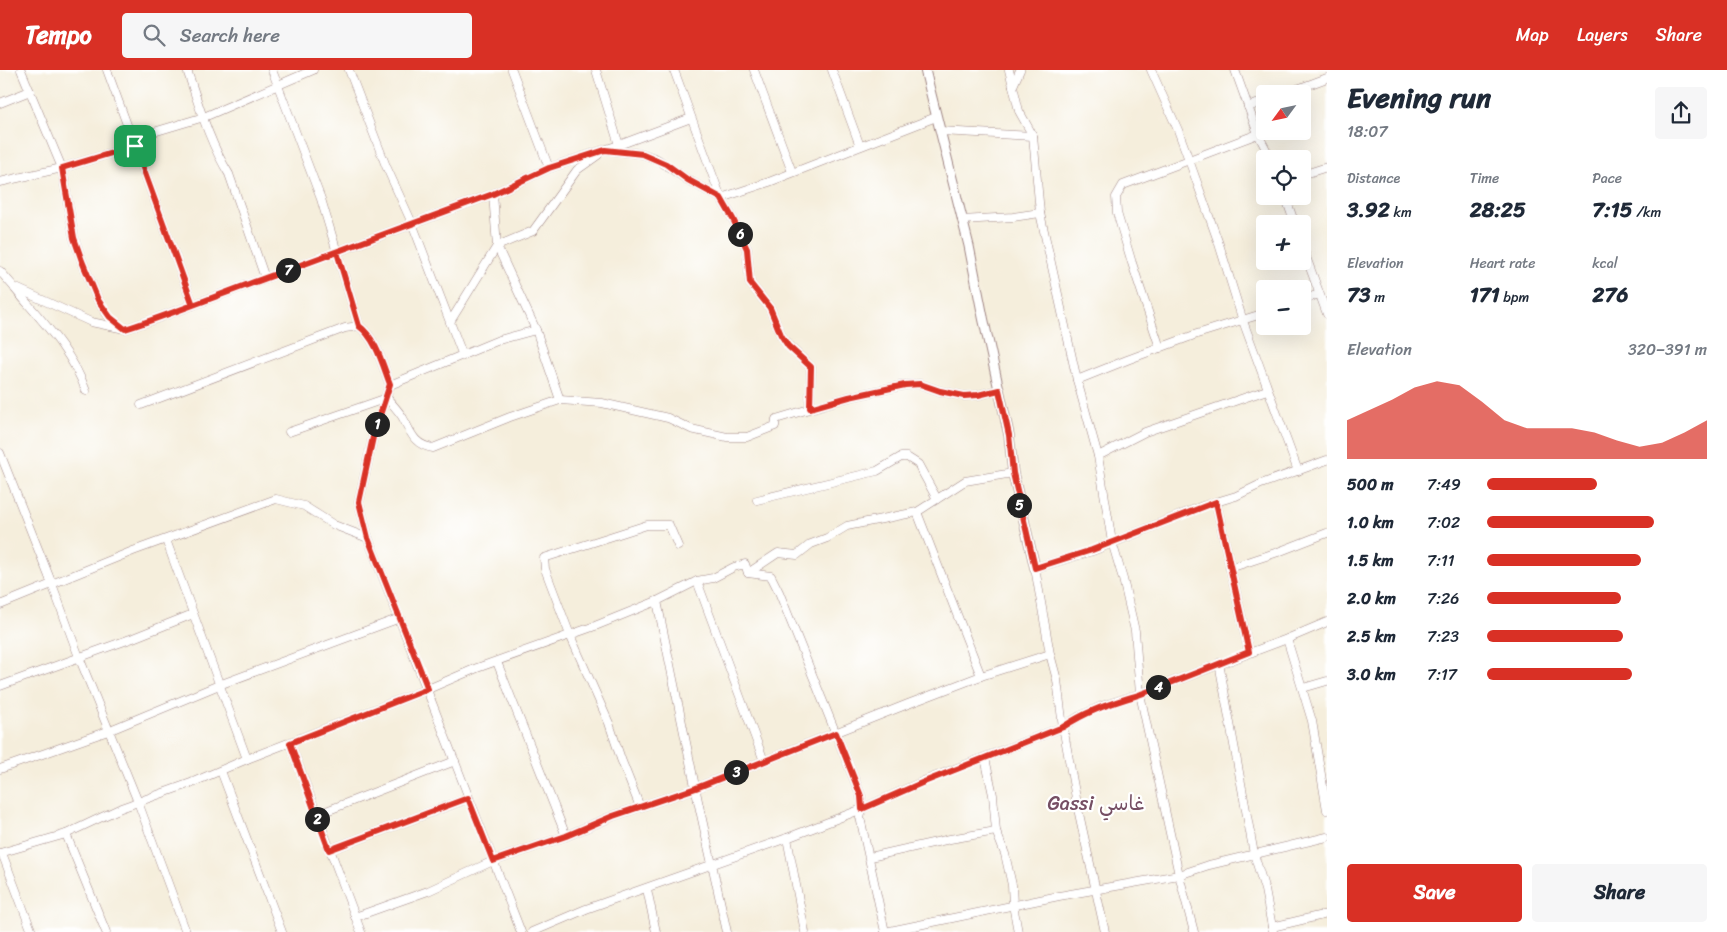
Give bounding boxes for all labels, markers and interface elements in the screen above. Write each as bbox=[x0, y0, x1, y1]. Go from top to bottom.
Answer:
search box bbox=[122, 13, 472, 58]
text: Tempo bbox=[25, 14, 92, 56]
text: Search here bbox=[180, 19, 280, 52]
text: Map bbox=[1516, 19, 1549, 51]
text: Layers bbox=[1577, 19, 1628, 51]
text: Share bbox=[1656, 19, 1702, 51]
icon: search bbox=[140, 21, 168, 49]
text: Evening run bbox=[1347, 73, 1491, 122]
north arrow bbox=[1256, 85, 1311, 140]
map controls bbox=[1256, 85, 1311, 335]
button: share bbox=[1655, 87, 1707, 139]
text: 18:07 bbox=[1347, 117, 1388, 146]
pin bbox=[114, 125, 156, 167]
icon: arrive bbox=[121, 132, 149, 160]
button: locate bbox=[1256, 150, 1311, 205]
text: Distance bbox=[1347, 166, 1400, 191]
text: Time bbox=[1470, 166, 1499, 191]
text: Pace bbox=[1592, 166, 1622, 191]
text: 3.92 bbox=[1347, 191, 1390, 229]
text: 28:25 bbox=[1470, 191, 1526, 229]
text: 7:15 bbox=[1592, 191, 1633, 229]
text: km bbox=[1390, 200, 1412, 225]
text: /km bbox=[1633, 200, 1661, 225]
button: + bbox=[1256, 215, 1311, 270]
pin: 6 bbox=[728, 222, 752, 246]
text: 6 bbox=[737, 222, 744, 247]
text: Elevation bbox=[1347, 251, 1404, 276]
text: Heart rate bbox=[1470, 251, 1535, 276]
text: kcal bbox=[1592, 251, 1618, 276]
pin: 7 bbox=[276, 258, 300, 282]
text: 7 bbox=[285, 258, 293, 283]
text: 73 bbox=[1347, 276, 1371, 314]
text: 171 bbox=[1470, 276, 1500, 314]
text: 276 bbox=[1592, 276, 1628, 314]
button: − bbox=[1256, 280, 1311, 335]
text: m bbox=[1371, 285, 1385, 310]
text: bpm bbox=[1500, 285, 1529, 310]
text: Elevation bbox=[1347, 335, 1412, 364]
text: 320–391 m bbox=[1628, 335, 1707, 364]
pin: 1 bbox=[364, 412, 390, 436]
text: 1 bbox=[374, 412, 381, 437]
text: 500 m bbox=[1347, 470, 1393, 499]
text: 7:49 bbox=[1427, 470, 1461, 499]
pin: 5 bbox=[1006, 492, 1032, 518]
text: 5 bbox=[1015, 493, 1024, 518]
text: 1.0 km bbox=[1347, 508, 1394, 537]
text: 7:02 bbox=[1427, 508, 1460, 537]
text: 1.5 km bbox=[1347, 546, 1393, 575]
text: 7:11 bbox=[1427, 546, 1455, 575]
text: 2.0 km bbox=[1347, 584, 1396, 613]
text: 7:26 bbox=[1427, 584, 1459, 613]
text: 2.5 km bbox=[1347, 622, 1396, 651]
text: 7:23 bbox=[1427, 622, 1459, 651]
text: 3.0 km bbox=[1347, 660, 1396, 689]
text: 7:17 bbox=[1427, 660, 1457, 689]
pin: 4 bbox=[1146, 674, 1170, 700]
text: 4 bbox=[1154, 675, 1163, 700]
pin: 3 bbox=[724, 760, 748, 784]
text: 3 bbox=[733, 760, 740, 785]
district label: Gassi غاسي bbox=[1047, 786, 1145, 821]
pin: 2 bbox=[304, 806, 330, 832]
text: 2 bbox=[313, 807, 322, 832]
button: Save bbox=[1347, 864, 1522, 922]
button: Share bbox=[1532, 864, 1707, 922]

